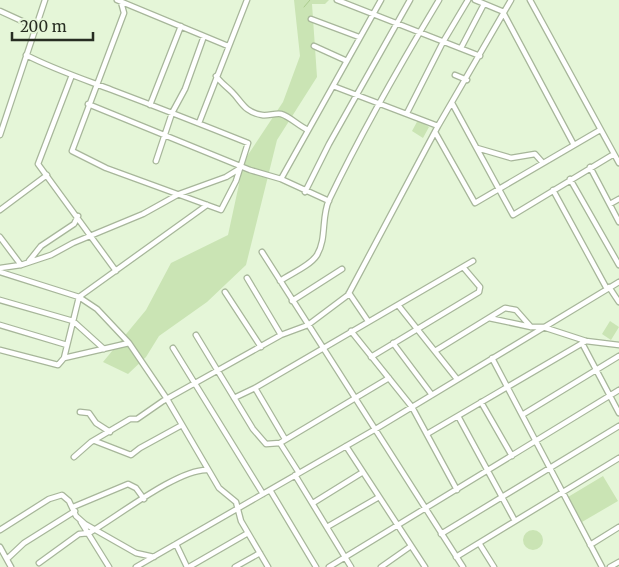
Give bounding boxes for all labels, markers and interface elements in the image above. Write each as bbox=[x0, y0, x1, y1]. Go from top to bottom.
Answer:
scale bar bbox=[12, 10, 94, 42]
text: 200 m bbox=[20, 17, 67, 36]

